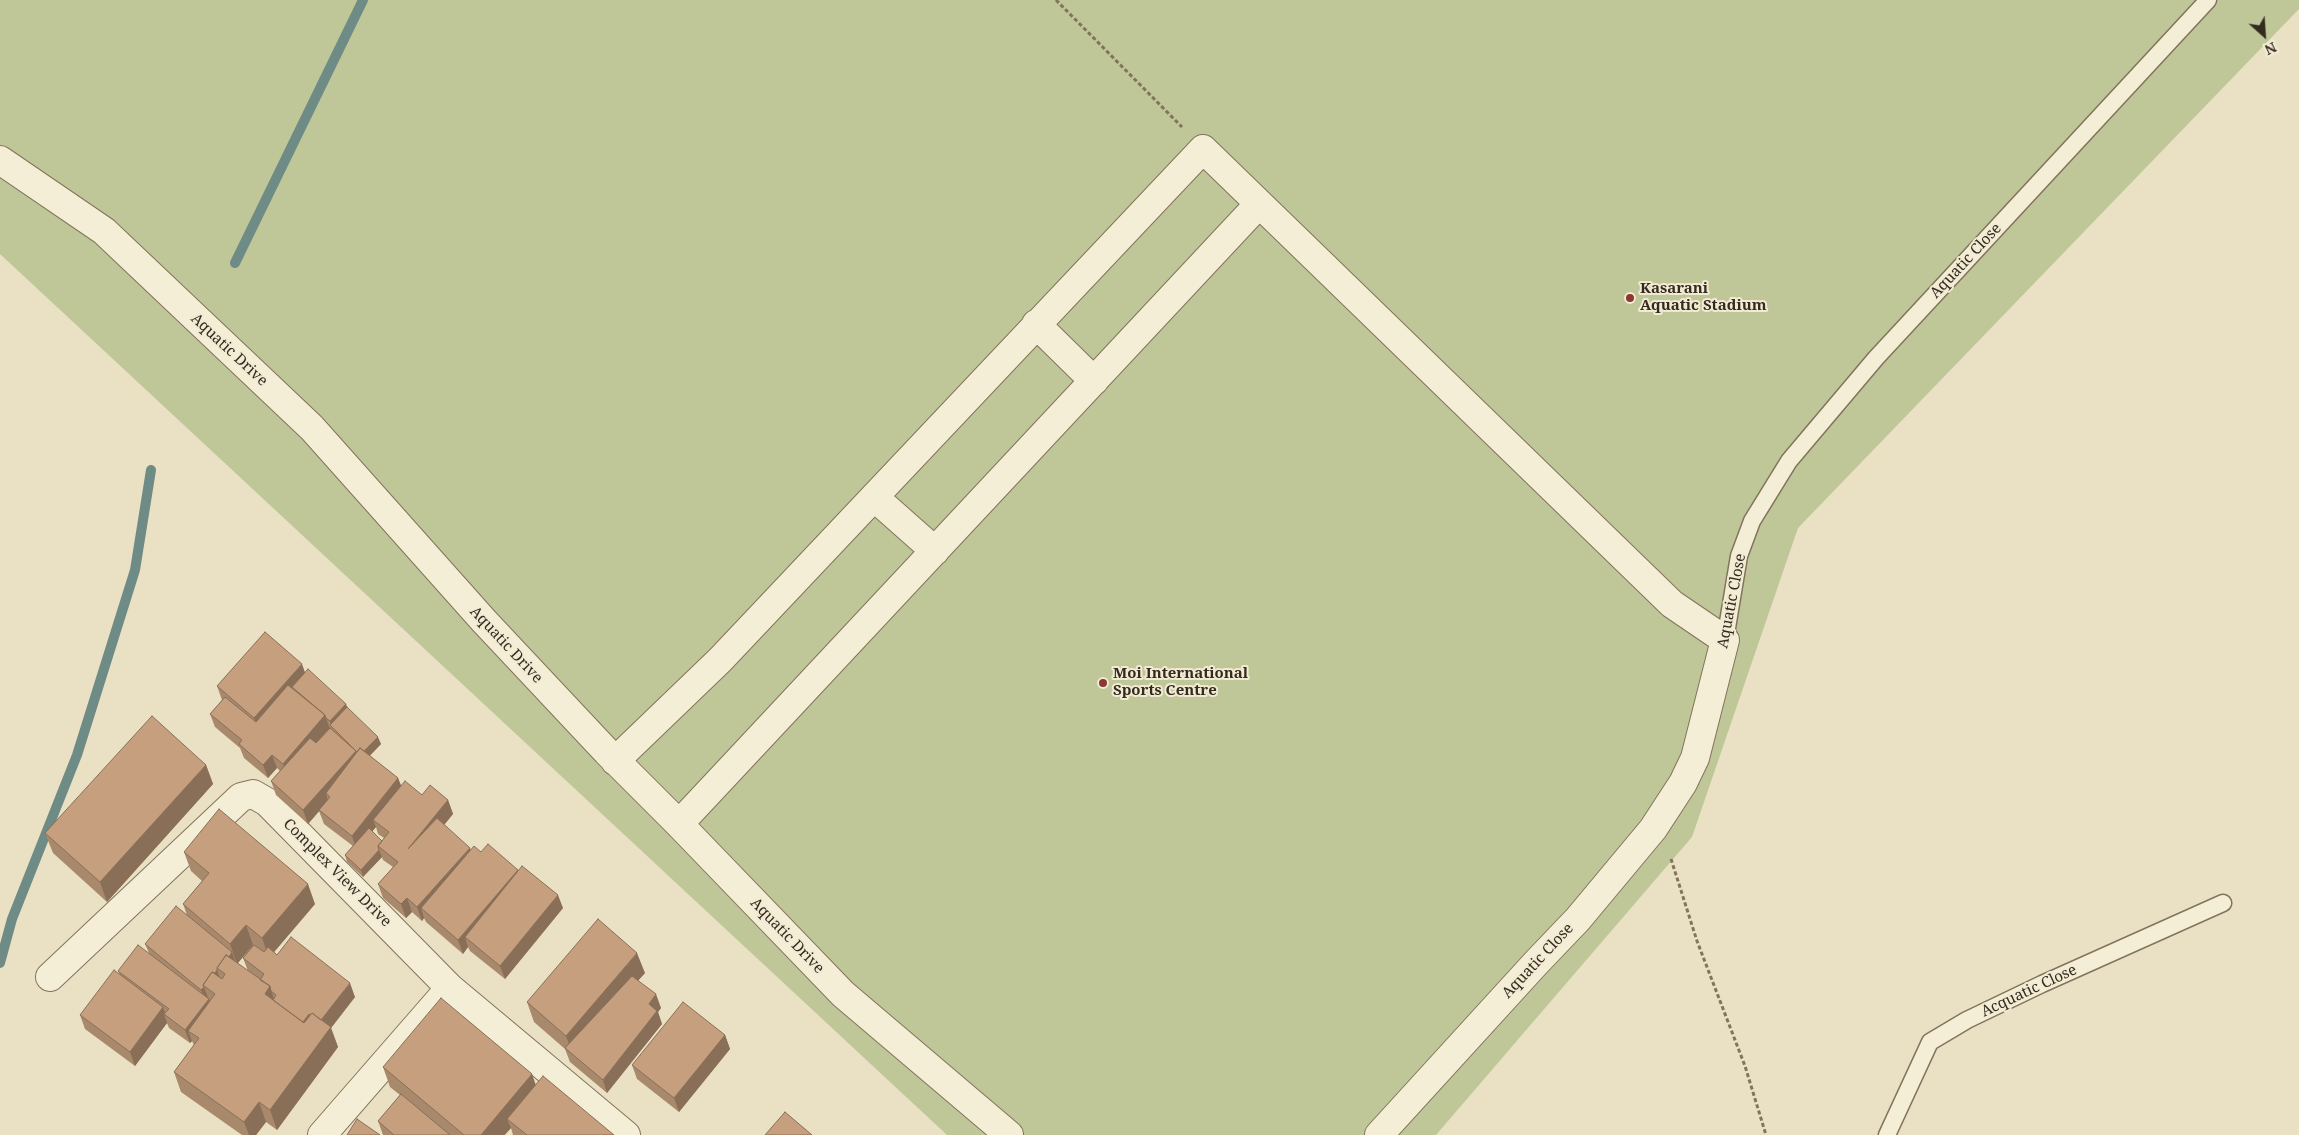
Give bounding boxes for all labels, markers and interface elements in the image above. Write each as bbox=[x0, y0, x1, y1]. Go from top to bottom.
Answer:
north arrow bbox=[2239, 10, 2289, 60]
text: N bbox=[2262, 38, 2280, 60]
street label: Aquatic Close bbox=[1927, 220, 2005, 302]
place label: Kasarani Aquatic Stadium bbox=[1640, 280, 1766, 315]
marker: Kasarani Aquatic Stadium bbox=[1624, 292, 1636, 304]
street label: Aquatic Drive bbox=[187, 310, 271, 390]
street label: Aquatic Close bbox=[1714, 552, 1750, 650]
street label: Aquatic Drive bbox=[466, 603, 546, 687]
place label: Moi International Sports Centre bbox=[1113, 665, 1248, 700]
marker: Moi International Sports Centre bbox=[1097, 677, 1109, 689]
street label: Complex View Drive bbox=[279, 815, 395, 931]
street label: Aquatic Drive bbox=[746, 894, 828, 978]
street label: Aquatic Close bbox=[1499, 920, 1577, 1002]
street label: Acquatic Close bbox=[1978, 961, 2080, 1021]

